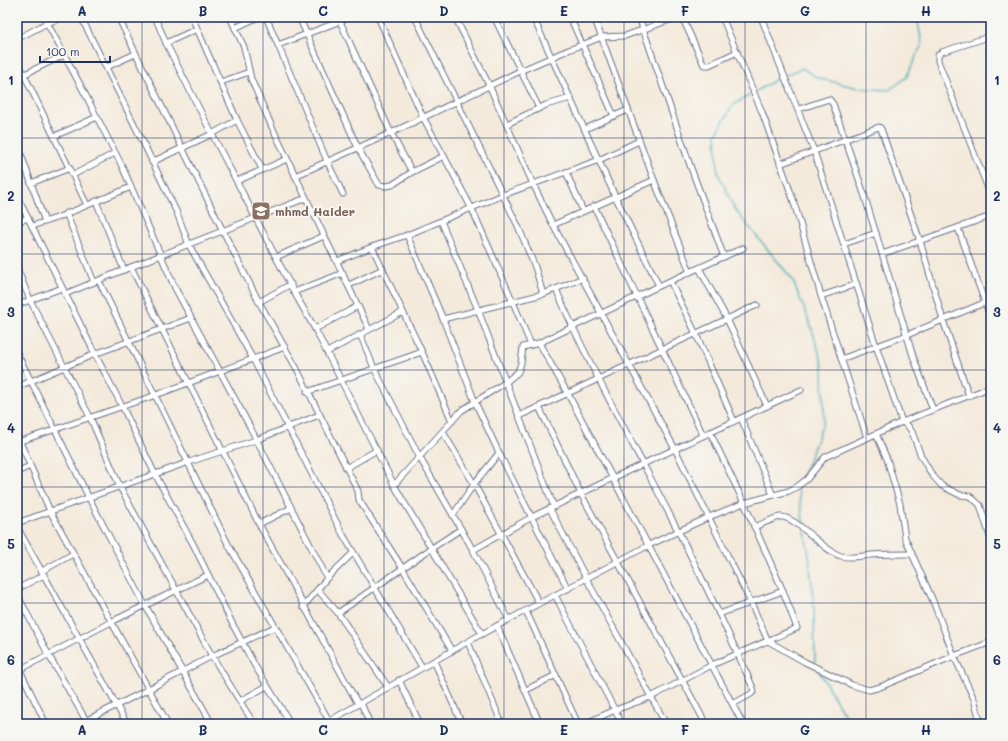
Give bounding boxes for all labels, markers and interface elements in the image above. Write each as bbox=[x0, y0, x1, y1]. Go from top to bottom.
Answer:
text: A bbox=[77, 2, 87, 19]
text: B bbox=[199, 2, 208, 19]
text: C bbox=[318, 2, 328, 19]
text: D bbox=[439, 2, 449, 19]
text: E bbox=[560, 2, 568, 19]
text: F bbox=[681, 2, 689, 19]
text: G bbox=[800, 2, 810, 19]
text: H bbox=[921, 2, 931, 19]
scale bar bbox=[40, 38, 110, 64]
text: 100 m bbox=[46, 43, 80, 59]
text: 1 bbox=[8, 71, 14, 88]
text: 1 bbox=[994, 71, 1000, 88]
text: 2 bbox=[7, 187, 15, 204]
text: 2 bbox=[993, 187, 1001, 204]
school or university icon: mhmd Haider bbox=[250, 200, 272, 222]
place label: mhmd Haider bbox=[275, 203, 355, 219]
text: 3 bbox=[7, 303, 15, 320]
text: 3 bbox=[993, 303, 1001, 320]
text: 4 bbox=[7, 419, 15, 436]
text: 4 bbox=[993, 419, 1001, 436]
text: 5 bbox=[7, 535, 15, 552]
text: 5 bbox=[993, 535, 1001, 552]
text: 6 bbox=[7, 651, 15, 668]
text: 6 bbox=[993, 651, 1001, 668]
text: A bbox=[77, 721, 87, 738]
text: B bbox=[199, 721, 208, 738]
text: C bbox=[318, 721, 328, 738]
text: D bbox=[439, 721, 449, 738]
text: E bbox=[560, 721, 568, 738]
text: F bbox=[681, 721, 689, 738]
text: G bbox=[800, 721, 810, 738]
text: H bbox=[921, 721, 931, 738]

